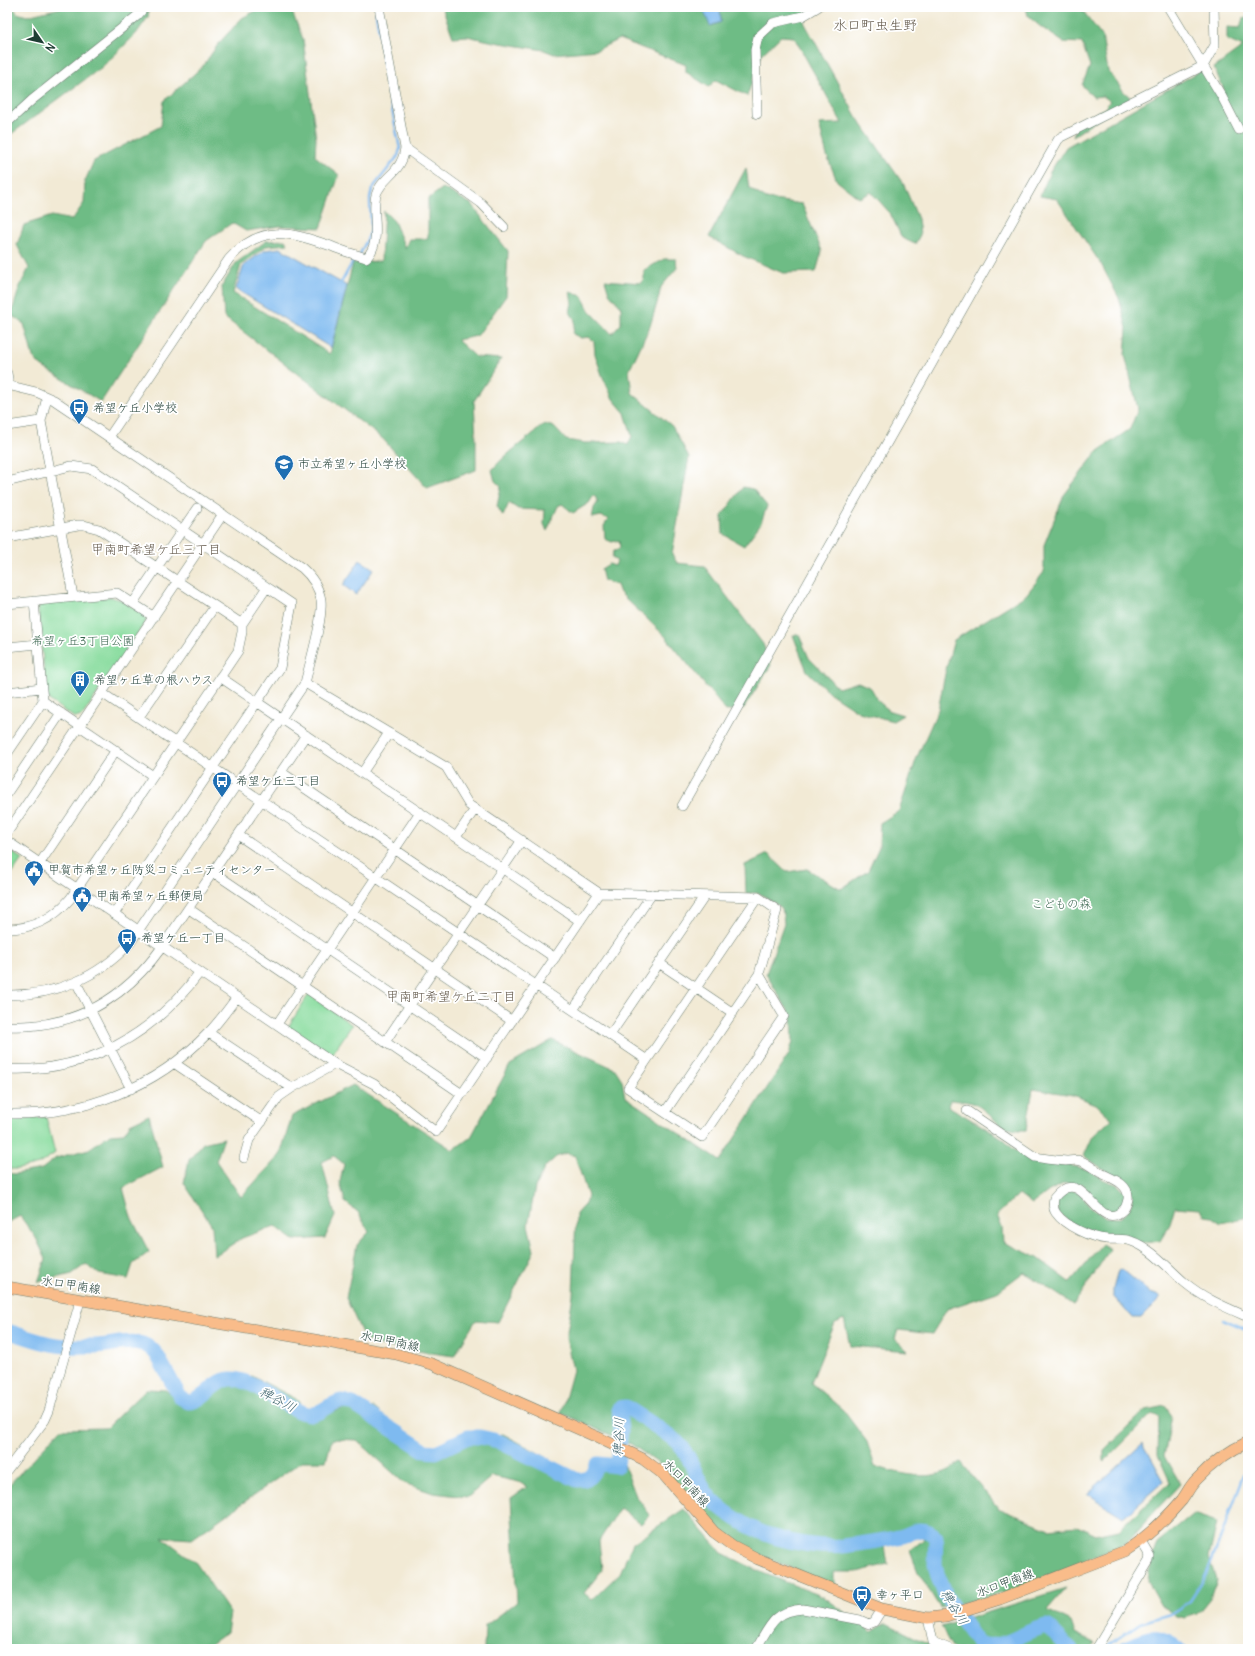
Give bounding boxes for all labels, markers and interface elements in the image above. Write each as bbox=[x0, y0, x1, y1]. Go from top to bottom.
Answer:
district label: 水口町虫生野 bbox=[833, 16, 917, 34]
north arrow bbox=[22, 22, 62, 62]
text: N bbox=[42, 41, 58, 55]
bus stop icon: 希望ケ丘小学校 bbox=[68, 397, 90, 425]
place label: 希望ケ丘小学校 bbox=[93, 400, 177, 415]
school or university icon: 市立希望ヶ丘小学校 bbox=[273, 453, 295, 481]
place label: 市立希望ヶ丘小学校 bbox=[298, 456, 406, 471]
district label: 甲南町希望ケ丘三丁目 bbox=[91, 541, 221, 558]
park label: 希望ヶ丘3丁目公園 bbox=[32, 633, 134, 648]
building icon: 希望ヶ丘草の根ハウス bbox=[69, 669, 91, 697]
place label: 希望ヶ丘草の根ハウス bbox=[94, 672, 213, 687]
bus stop icon: 希望ケ丘三丁目 bbox=[211, 770, 233, 798]
place label: 希望ケ丘三丁目 bbox=[236, 773, 320, 788]
public building icon: 甲賀市希望ヶ丘防災コミュニティセンター bbox=[23, 859, 45, 887]
place label: 甲賀市希望ヶ丘防災コミュニティセンター bbox=[48, 862, 276, 877]
public building icon: 甲南希望ヶ丘郵便局 bbox=[71, 885, 93, 913]
place label: 甲南希望ヶ丘郵便局 bbox=[96, 888, 204, 903]
park label: こどもの森 bbox=[1031, 896, 1091, 911]
bus stop icon: 希望ケ丘一丁目 bbox=[116, 927, 138, 955]
place label: 希望ケ丘一丁目 bbox=[141, 930, 225, 945]
district label: 甲南町希望ケ丘二丁目 bbox=[386, 988, 516, 1005]
street label: 水口甲南線 bbox=[40, 1272, 102, 1297]
street label: 水口甲南線 bbox=[359, 1327, 421, 1354]
water label: 稗谷川 bbox=[257, 1383, 299, 1416]
water label: 稗谷川 bbox=[609, 1417, 628, 1457]
street label: 水口甲南線 bbox=[660, 1456, 713, 1509]
street label: 水口甲南線 bbox=[974, 1565, 1036, 1600]
bus stop icon: 幸ヶ平口 bbox=[851, 1584, 873, 1612]
water label: 稗谷川 bbox=[937, 1586, 972, 1628]
place label: 幸ヶ平口 bbox=[876, 1587, 924, 1602]

